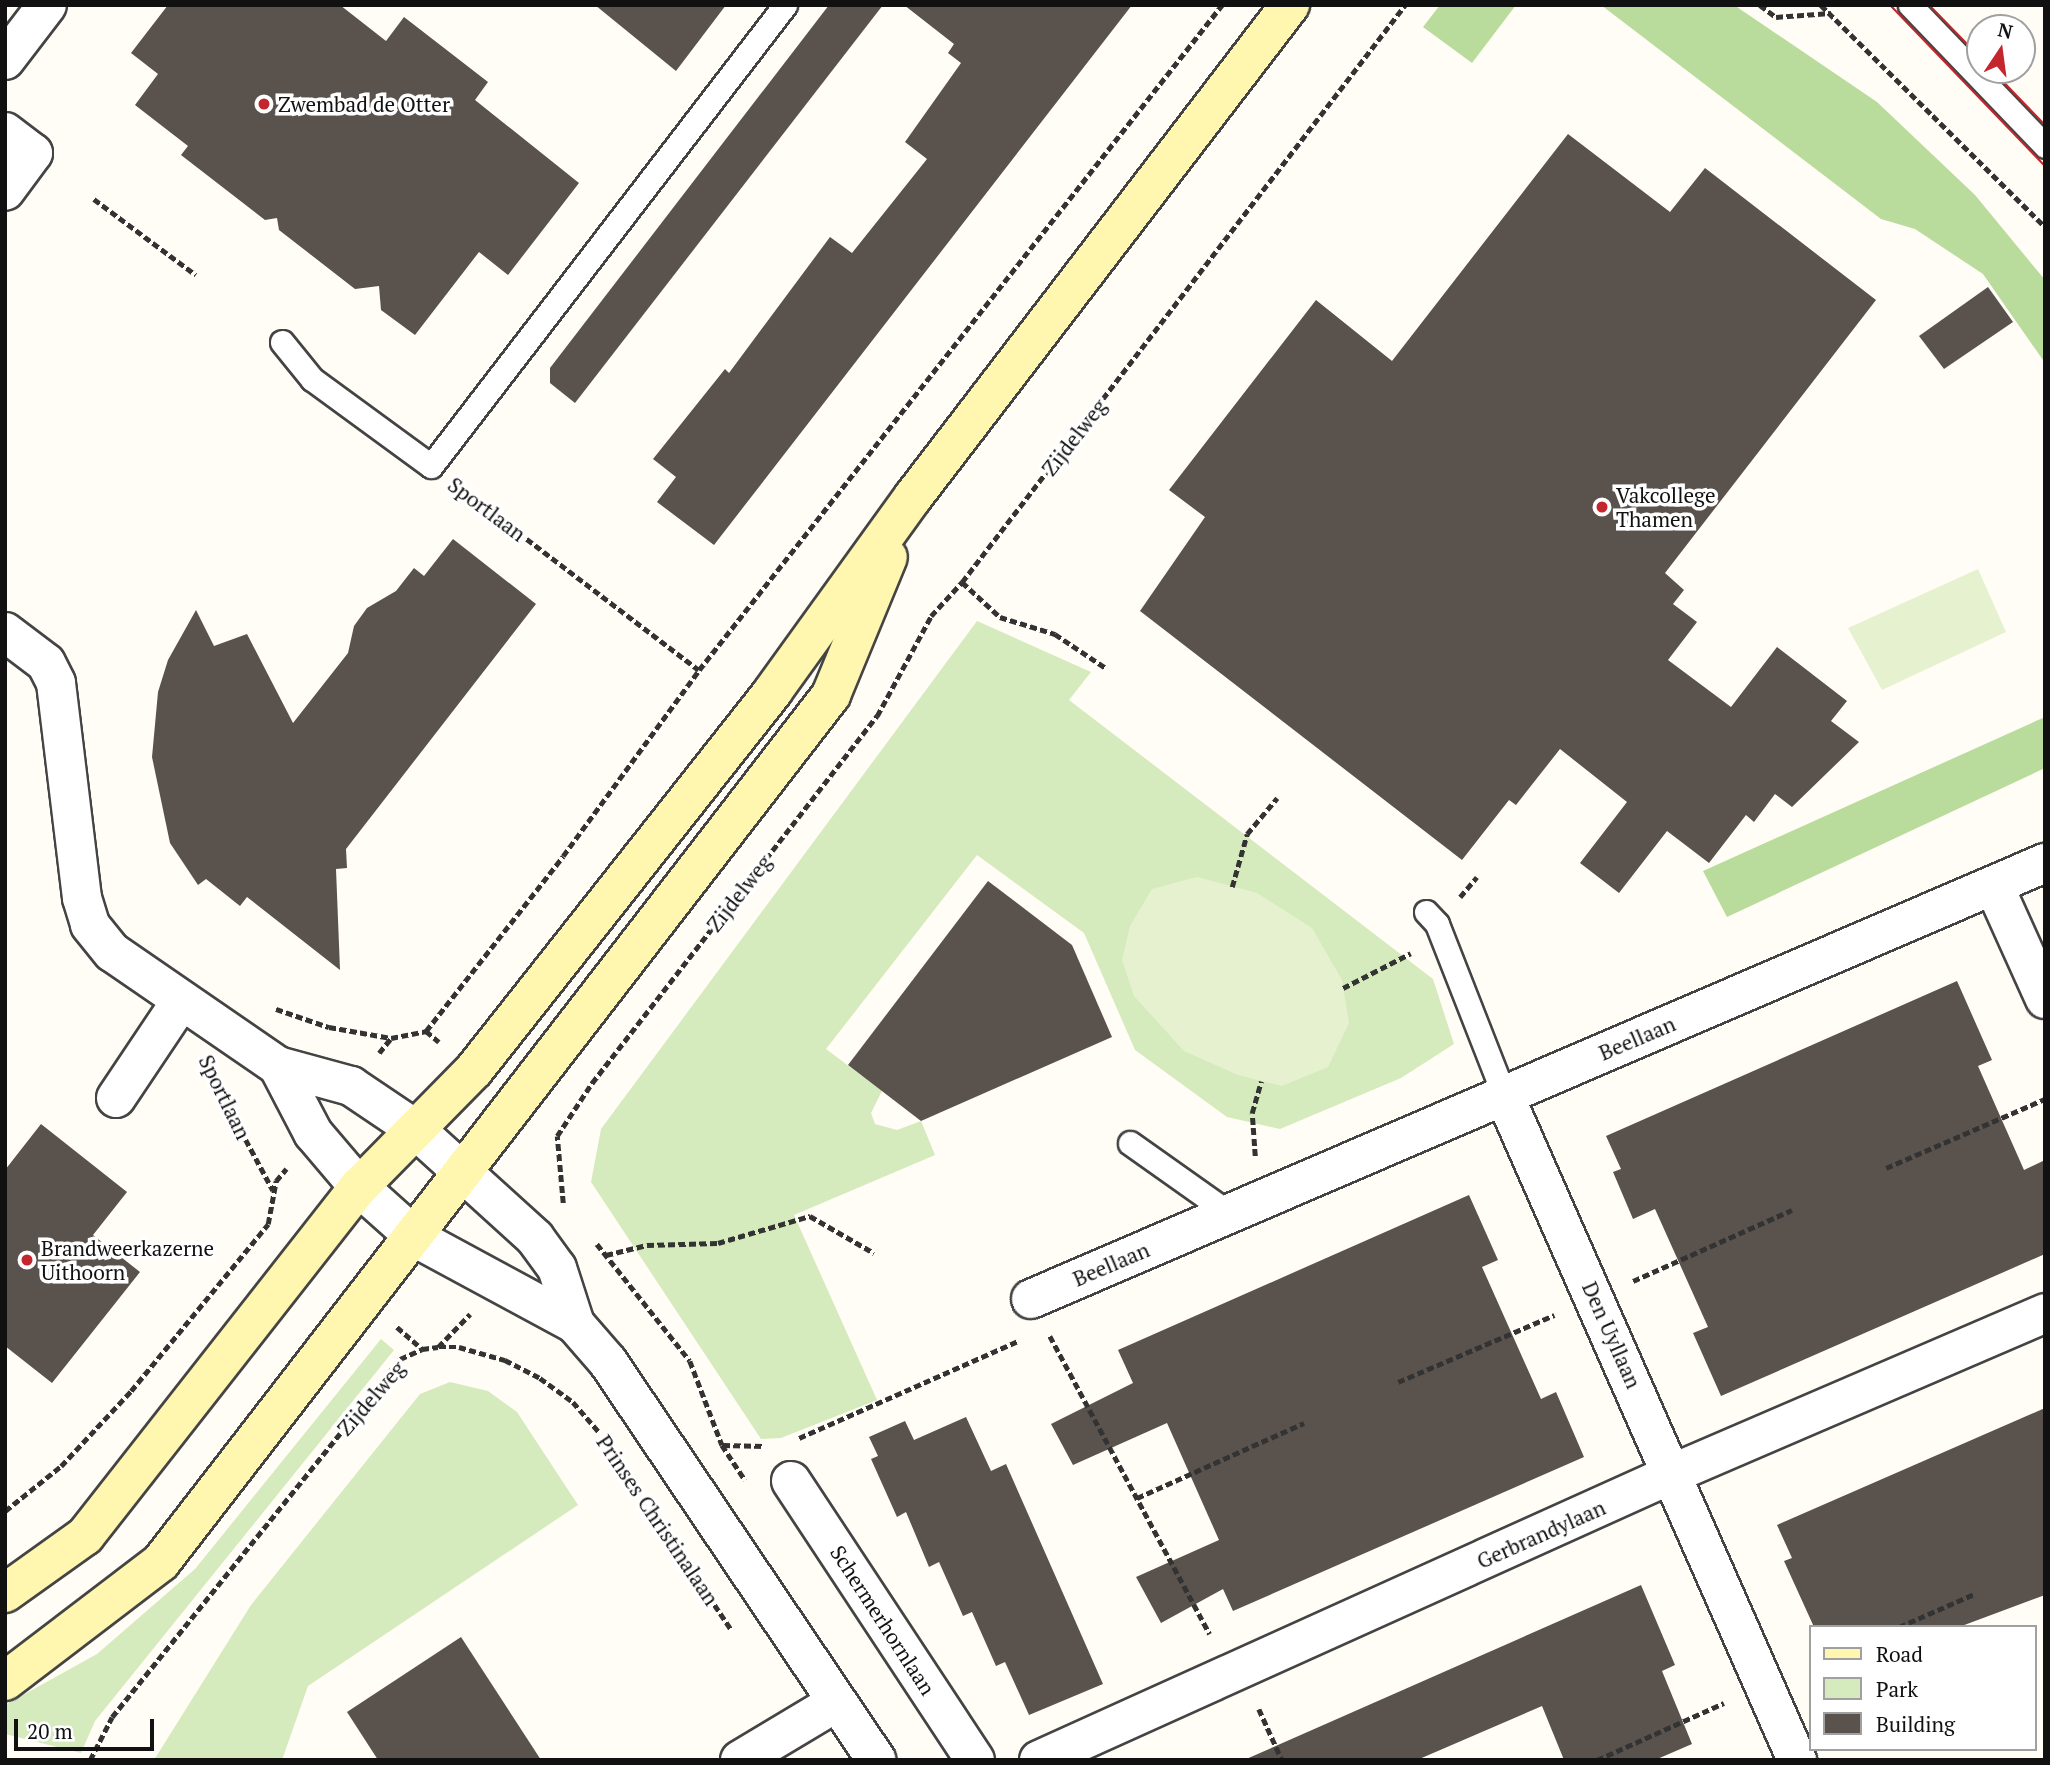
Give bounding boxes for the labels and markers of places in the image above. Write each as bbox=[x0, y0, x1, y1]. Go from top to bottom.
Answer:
place label: Zwembad de Otter bbox=[278, 91, 450, 117]
marker: Zwembad de Otter bbox=[256, 96, 272, 112]
place label: Vakcollege Thamen bbox=[1616, 482, 1716, 532]
marker: Vakcollege Thamen bbox=[1594, 499, 1610, 515]
place label: Brandweerkazerne Uithoorn bbox=[41, 1235, 214, 1285]
marker: Brandweerkazerne Uithoorn bbox=[19, 1252, 35, 1268]

